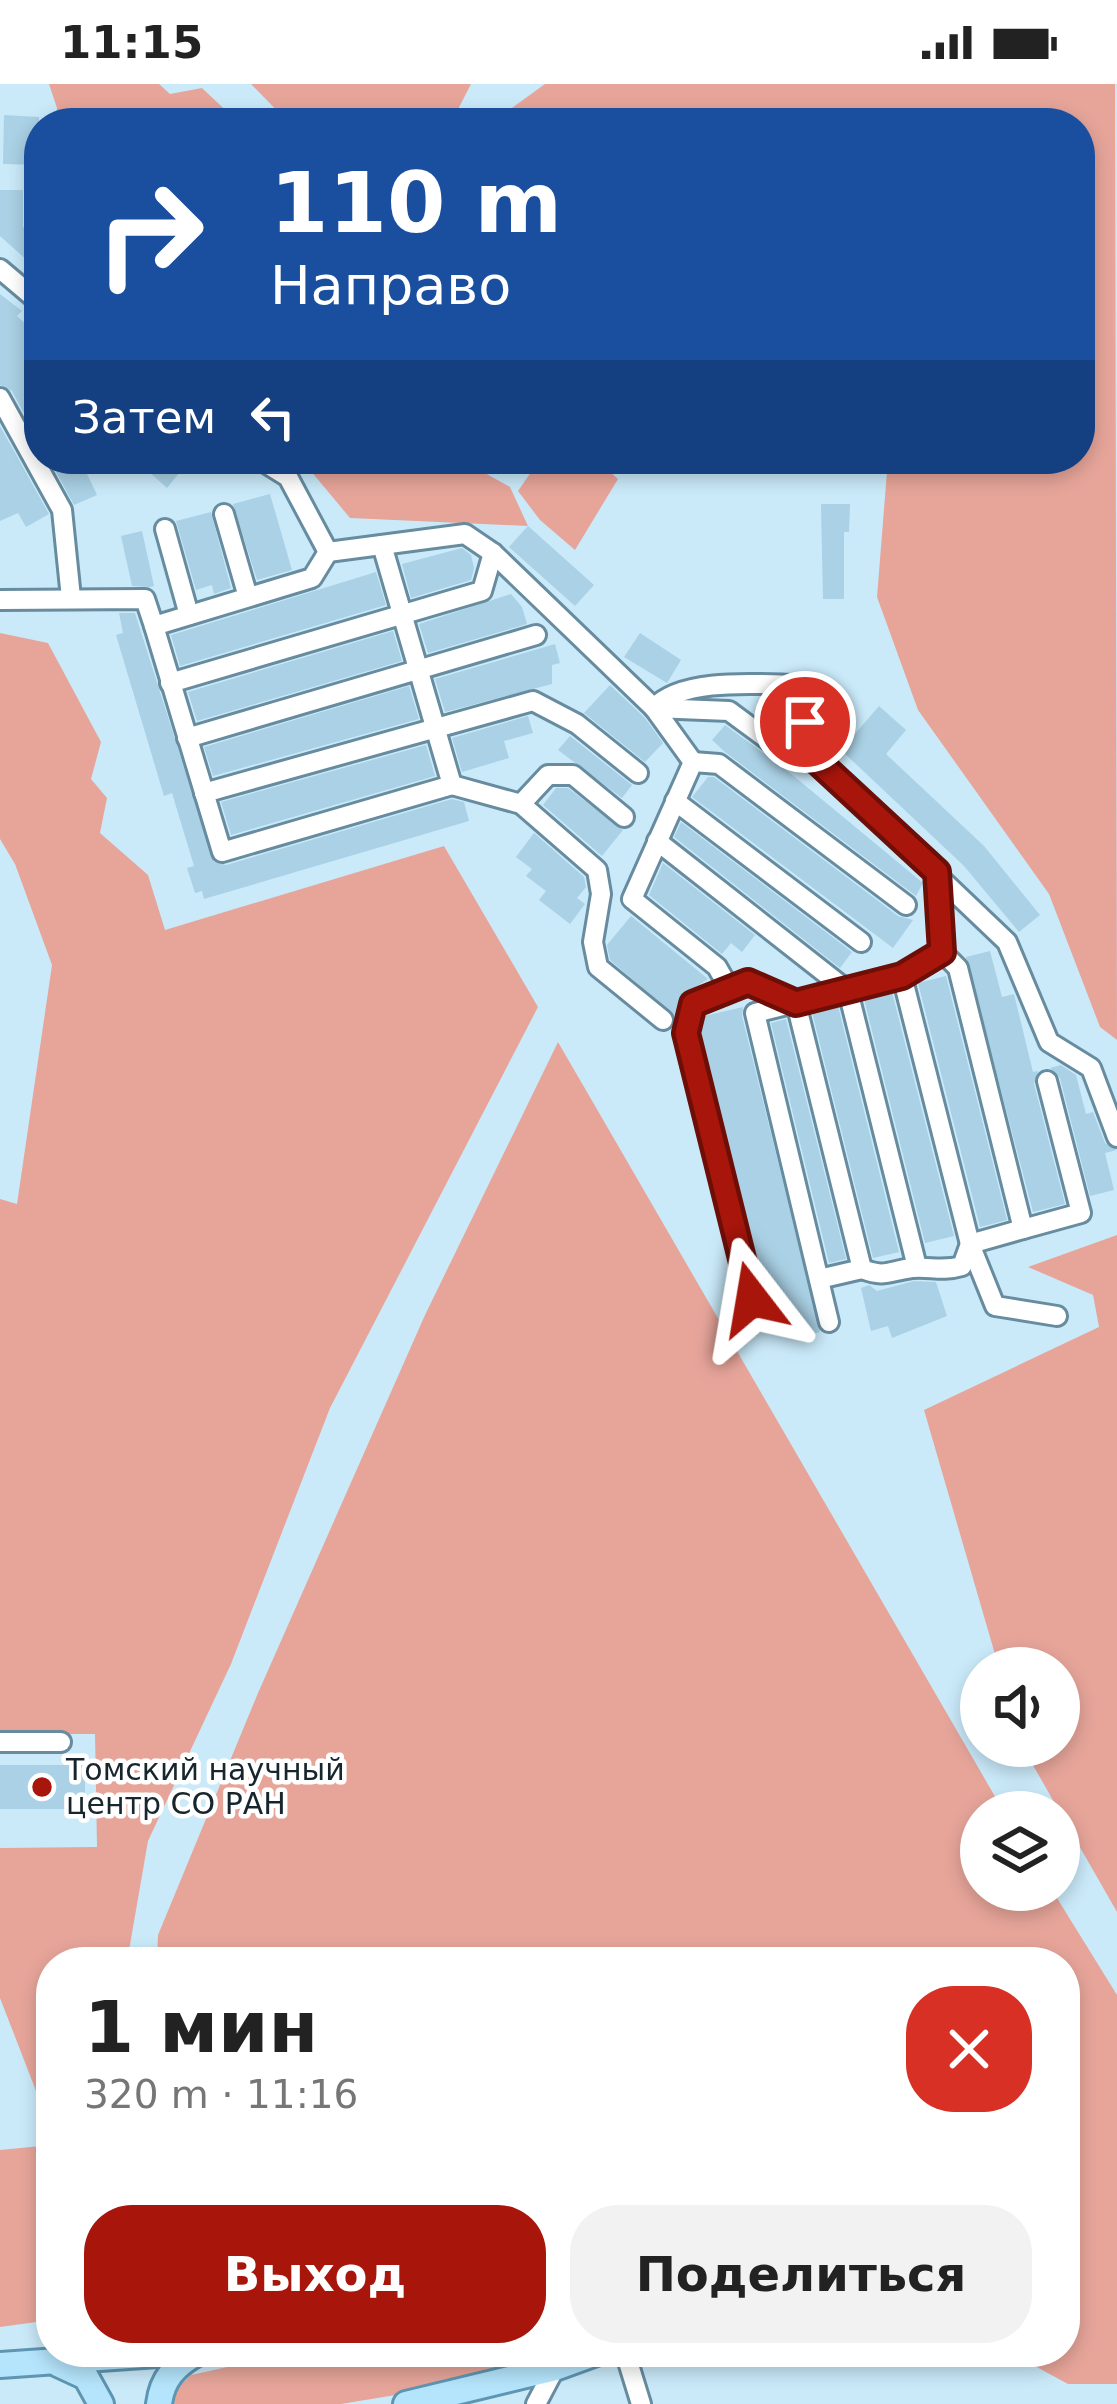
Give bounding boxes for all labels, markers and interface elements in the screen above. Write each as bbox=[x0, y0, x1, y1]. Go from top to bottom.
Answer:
text: 11:15 bbox=[60, 16, 203, 69]
text: 110 m bbox=[270, 154, 562, 252]
icon: right bbox=[72, 156, 228, 312]
text: Направо bbox=[270, 254, 511, 317]
icon: left bbox=[240, 384, 306, 450]
text: Затем bbox=[72, 391, 216, 444]
pin bbox=[754, 671, 856, 773]
icon: arrive bbox=[772, 689, 838, 755]
position arrow bbox=[689, 1236, 815, 1362]
map controls bbox=[960, 1647, 1080, 1911]
button: sound bbox=[960, 1647, 1080, 1767]
place label: Томский научный центр СО РАН bbox=[65, 1752, 345, 1821]
marker: Томский научный центр СО РАН bbox=[29, 1774, 55, 1800]
button: layers bbox=[960, 1791, 1080, 1911]
text: 1 мин bbox=[84, 1985, 318, 2069]
button: close bbox=[906, 1986, 1032, 2112]
text: 320 m · 11:16 bbox=[84, 2072, 358, 2117]
button: Выход bbox=[84, 2205, 546, 2343]
button: Поделиться bbox=[570, 2205, 1032, 2343]

